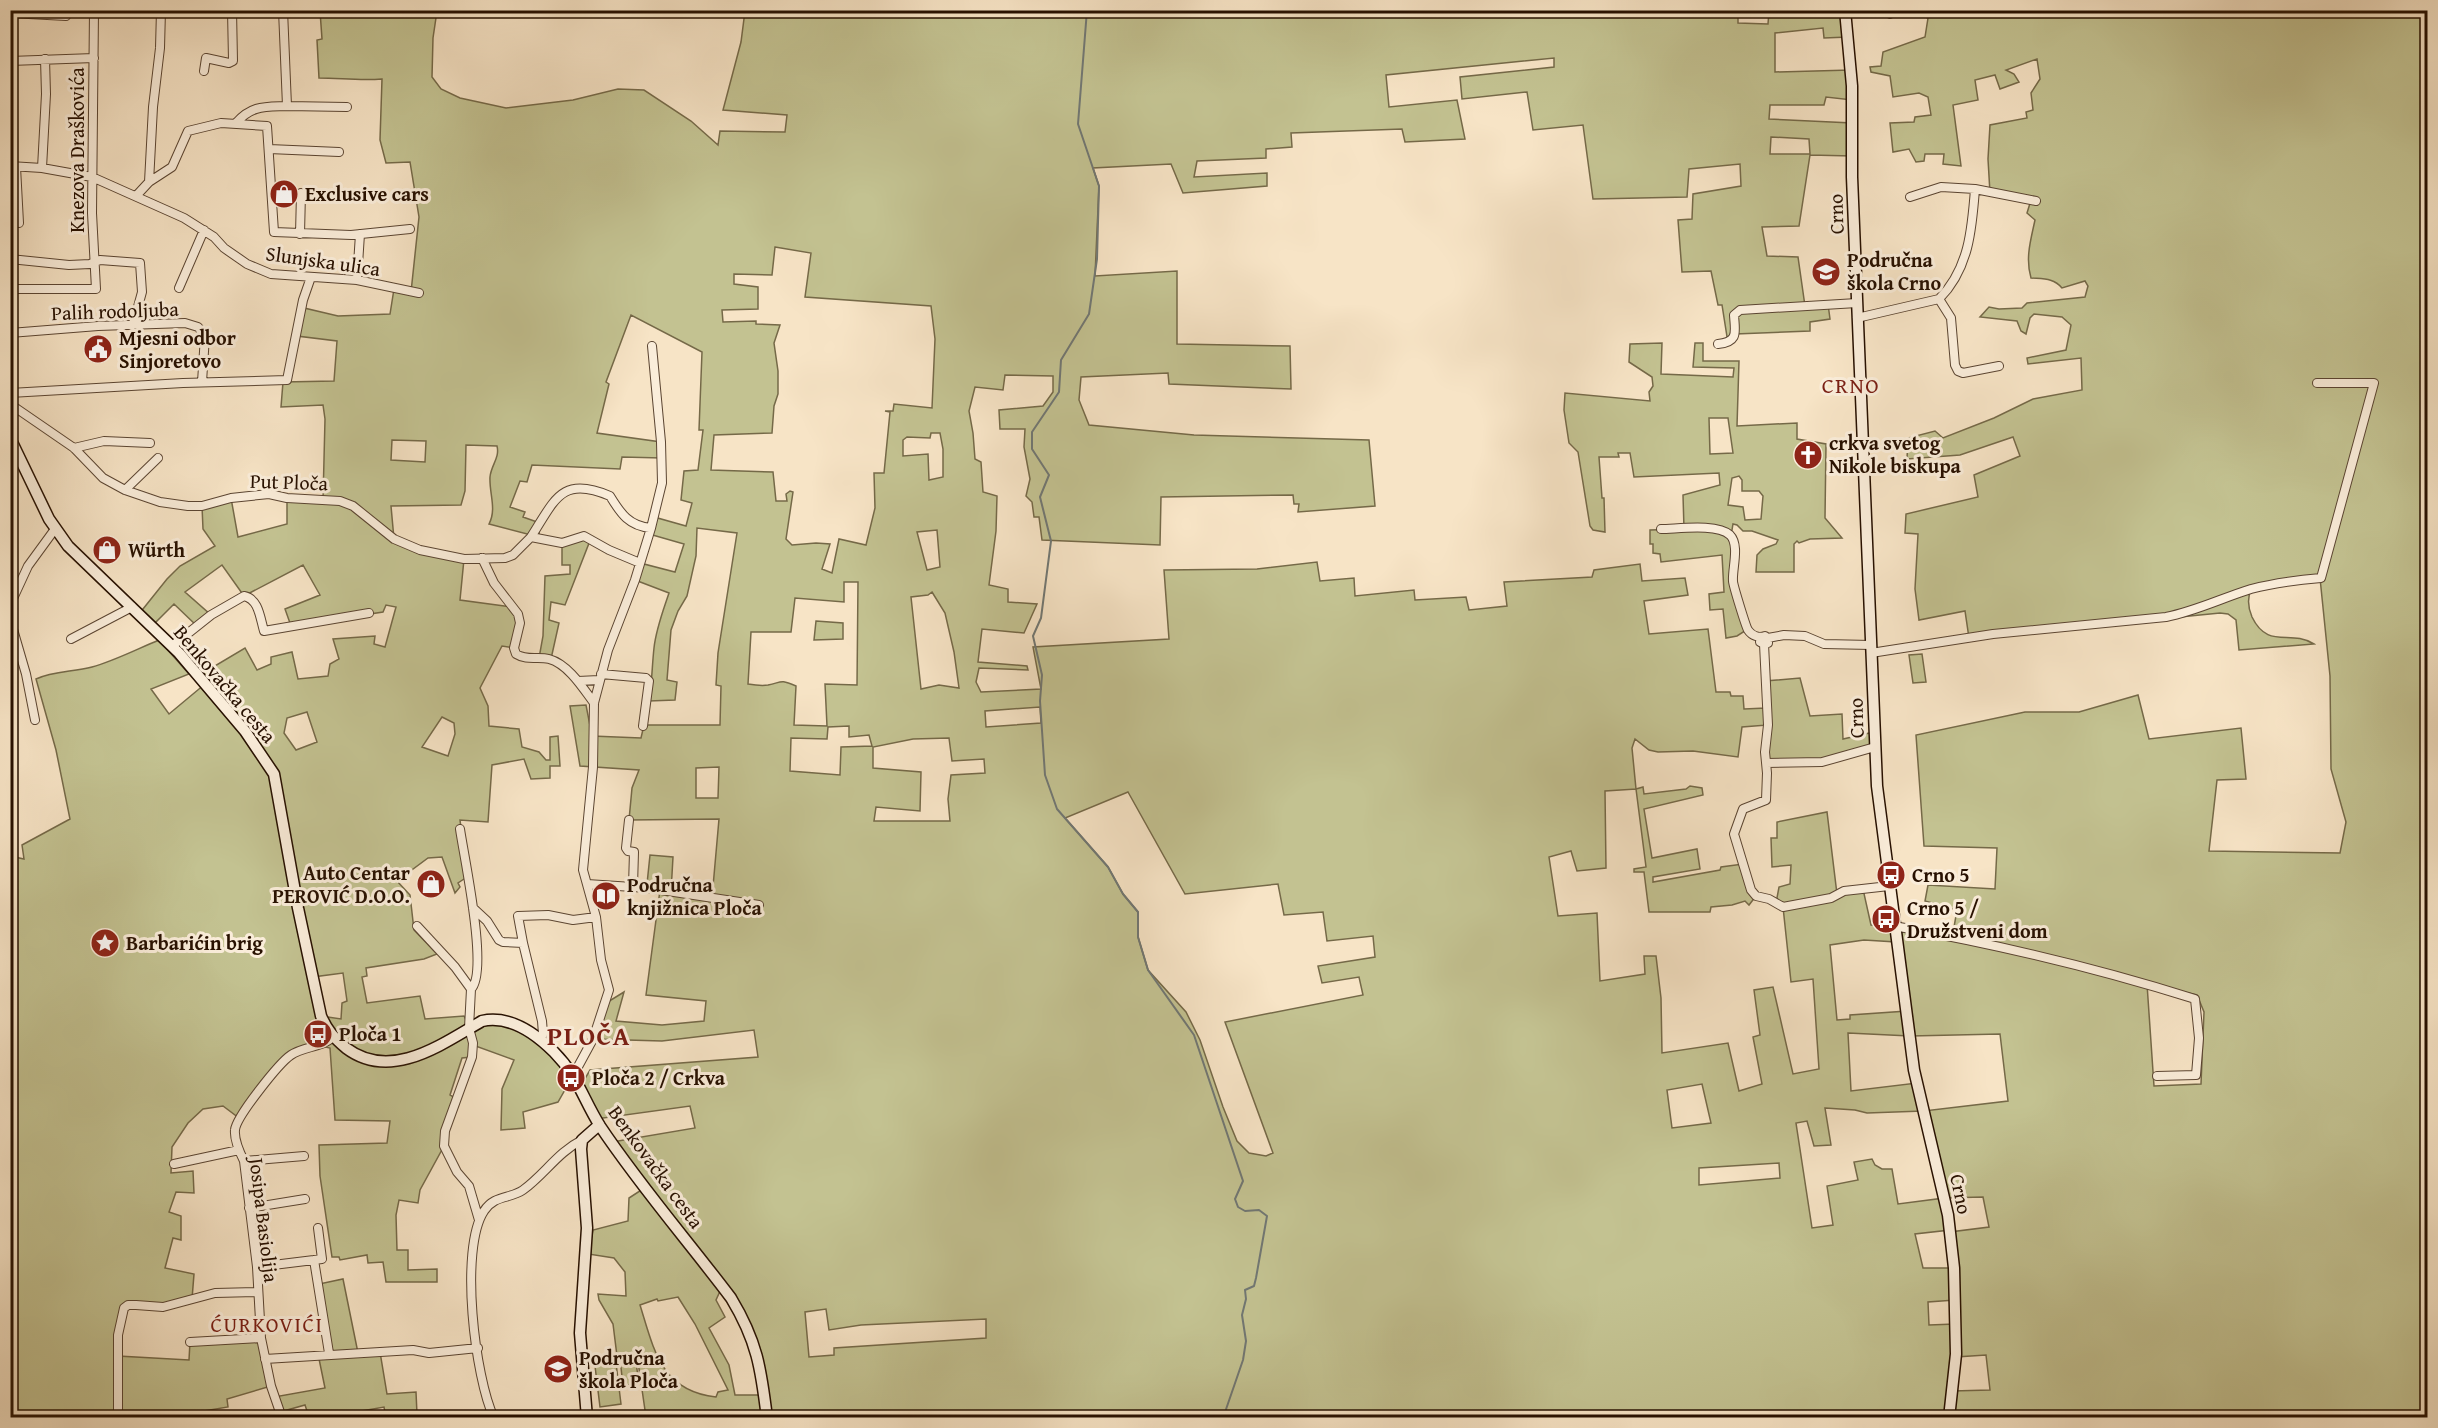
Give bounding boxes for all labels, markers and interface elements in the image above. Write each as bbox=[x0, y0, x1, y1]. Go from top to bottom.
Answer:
street label: Knezova Draškovića bbox=[62, 67, 91, 233]
shop icon: Exclusive cars bbox=[268, 178, 300, 210]
place label: Exclusive cars bbox=[305, 179, 429, 208]
street label: Crno bbox=[1820, 193, 1851, 235]
street label: Slunjska ulica bbox=[264, 238, 383, 283]
place label: Područna škola Crno bbox=[1847, 245, 1941, 297]
school or university icon: Područna škola Crno bbox=[1810, 256, 1842, 288]
street label: Palih rodoljuba bbox=[51, 294, 180, 327]
place label: Mjesni odbor Sinjoretovo bbox=[119, 323, 236, 375]
public building icon: Mjesni odbor Sinjoretovo bbox=[82, 333, 114, 365]
district label: CRNO bbox=[1822, 369, 1880, 401]
place label: crkva svetog Nikole biskupa bbox=[1829, 428, 1962, 480]
church icon: crkva svetog Nikole biskupa bbox=[1792, 439, 1824, 471]
street label: Put Ploča bbox=[250, 466, 329, 497]
shop icon: Würth bbox=[91, 534, 123, 566]
place label: Würth bbox=[128, 535, 185, 564]
street label: Benkovačka cesta bbox=[167, 618, 284, 749]
street label: Crno bbox=[1840, 697, 1871, 739]
place label: Auto Centar PEROVIĆ D.O.O. bbox=[272, 858, 410, 910]
bus stop icon: Crno 5 bbox=[1875, 859, 1907, 891]
place label: Crno 5 bbox=[1912, 860, 1970, 889]
shop icon: Auto Centar PEROVIĆ D.O.O. bbox=[415, 868, 447, 900]
place label: Područna knjižnica Ploča bbox=[627, 870, 762, 922]
library icon: Područna knjižnica Ploča bbox=[590, 880, 622, 912]
place label: Crno 5 / Družstveni dom bbox=[1907, 893, 2048, 945]
bus stop icon: Crno 5 / Družstveni dom bbox=[1870, 903, 1902, 935]
place icon: Barbarićin brig bbox=[89, 927, 121, 959]
place label: Barbarićin brig bbox=[126, 928, 263, 957]
district label: PLOČA bbox=[547, 1016, 631, 1055]
bus stop icon: Ploča 1 bbox=[302, 1018, 334, 1050]
place label: Ploča 1 bbox=[339, 1019, 402, 1048]
bus stop icon: Ploča 2 / Crkva bbox=[555, 1062, 587, 1094]
place label: Ploča 2 / Crkva bbox=[592, 1063, 726, 1092]
street label: Benkovačka cesta bbox=[602, 1099, 711, 1235]
street label: Josipa Basiolija bbox=[242, 1153, 287, 1284]
street label: Crno bbox=[1943, 1171, 1980, 1217]
district label: ĆURKOVIĆI bbox=[211, 1309, 323, 1340]
place label: Područna škola Ploča bbox=[579, 1343, 679, 1395]
school or university icon: Područna škola Ploča bbox=[542, 1353, 574, 1385]

